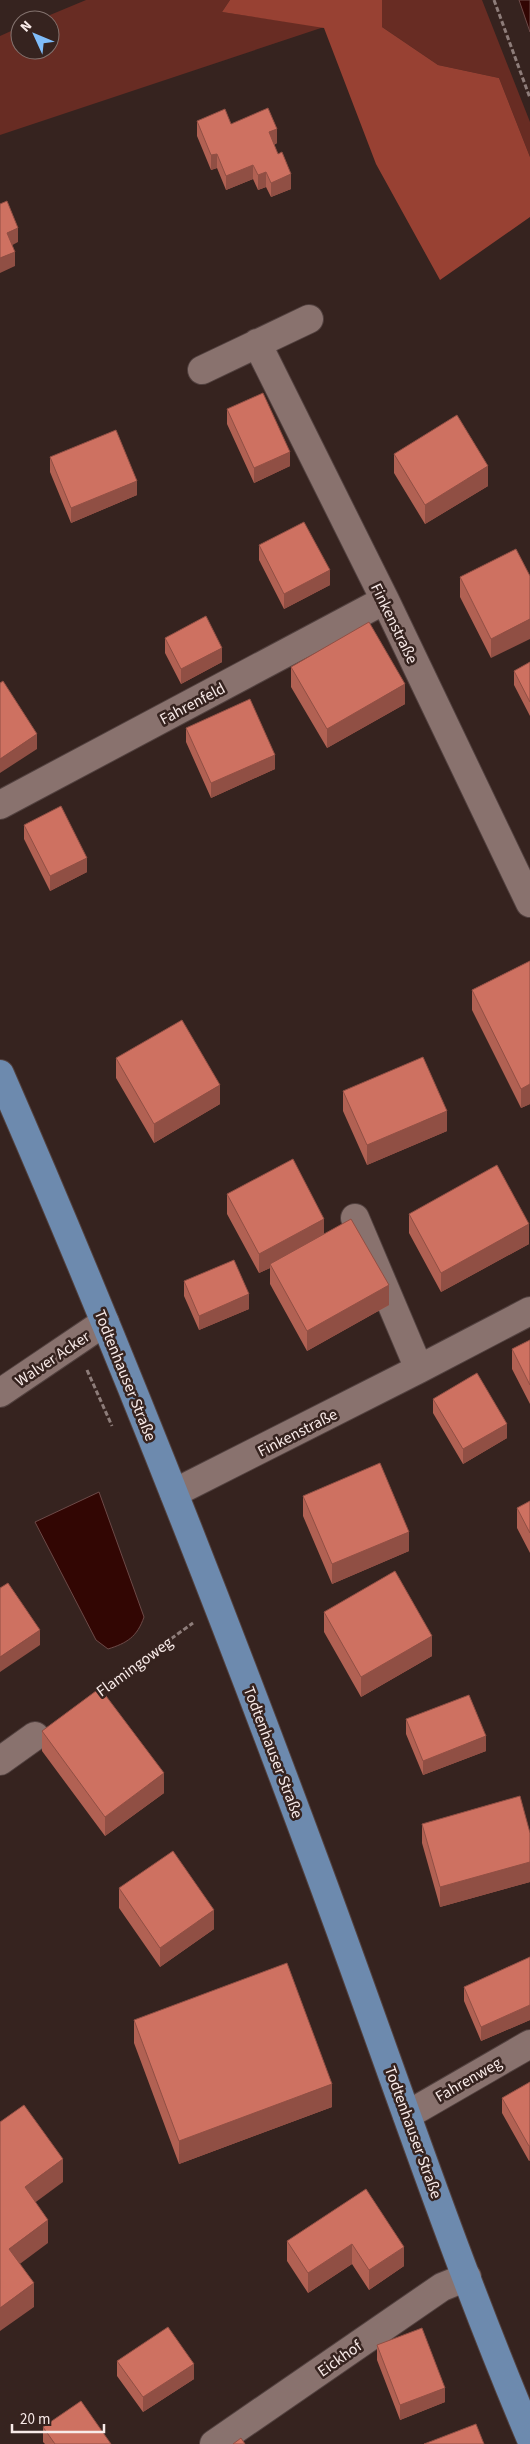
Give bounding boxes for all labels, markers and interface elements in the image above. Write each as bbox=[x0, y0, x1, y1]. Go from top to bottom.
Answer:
north arrow bbox=[10, 10, 60, 60]
text: N bbox=[16, 16, 37, 37]
street label: Finkenstraße bbox=[365, 579, 423, 667]
street label: Fahrenfeld bbox=[156, 677, 229, 730]
street label: Todtenhauser Straße bbox=[89, 1306, 161, 1444]
street label: Walver Acker bbox=[11, 1326, 95, 1392]
street label: Finkenstraße bbox=[254, 1403, 341, 1462]
street label: Flamingoweg bbox=[92, 1632, 177, 1702]
street label: Todtenhauser Straße bbox=[238, 1683, 308, 1822]
street label: Fahrenweg bbox=[431, 2052, 506, 2108]
street label: Todtenhauser Straße bbox=[379, 2063, 447, 2202]
street label: Eickhof bbox=[313, 2335, 367, 2382]
scale bar bbox=[12, 2402, 105, 2434]
text: 20 m bbox=[20, 2409, 50, 2430]

